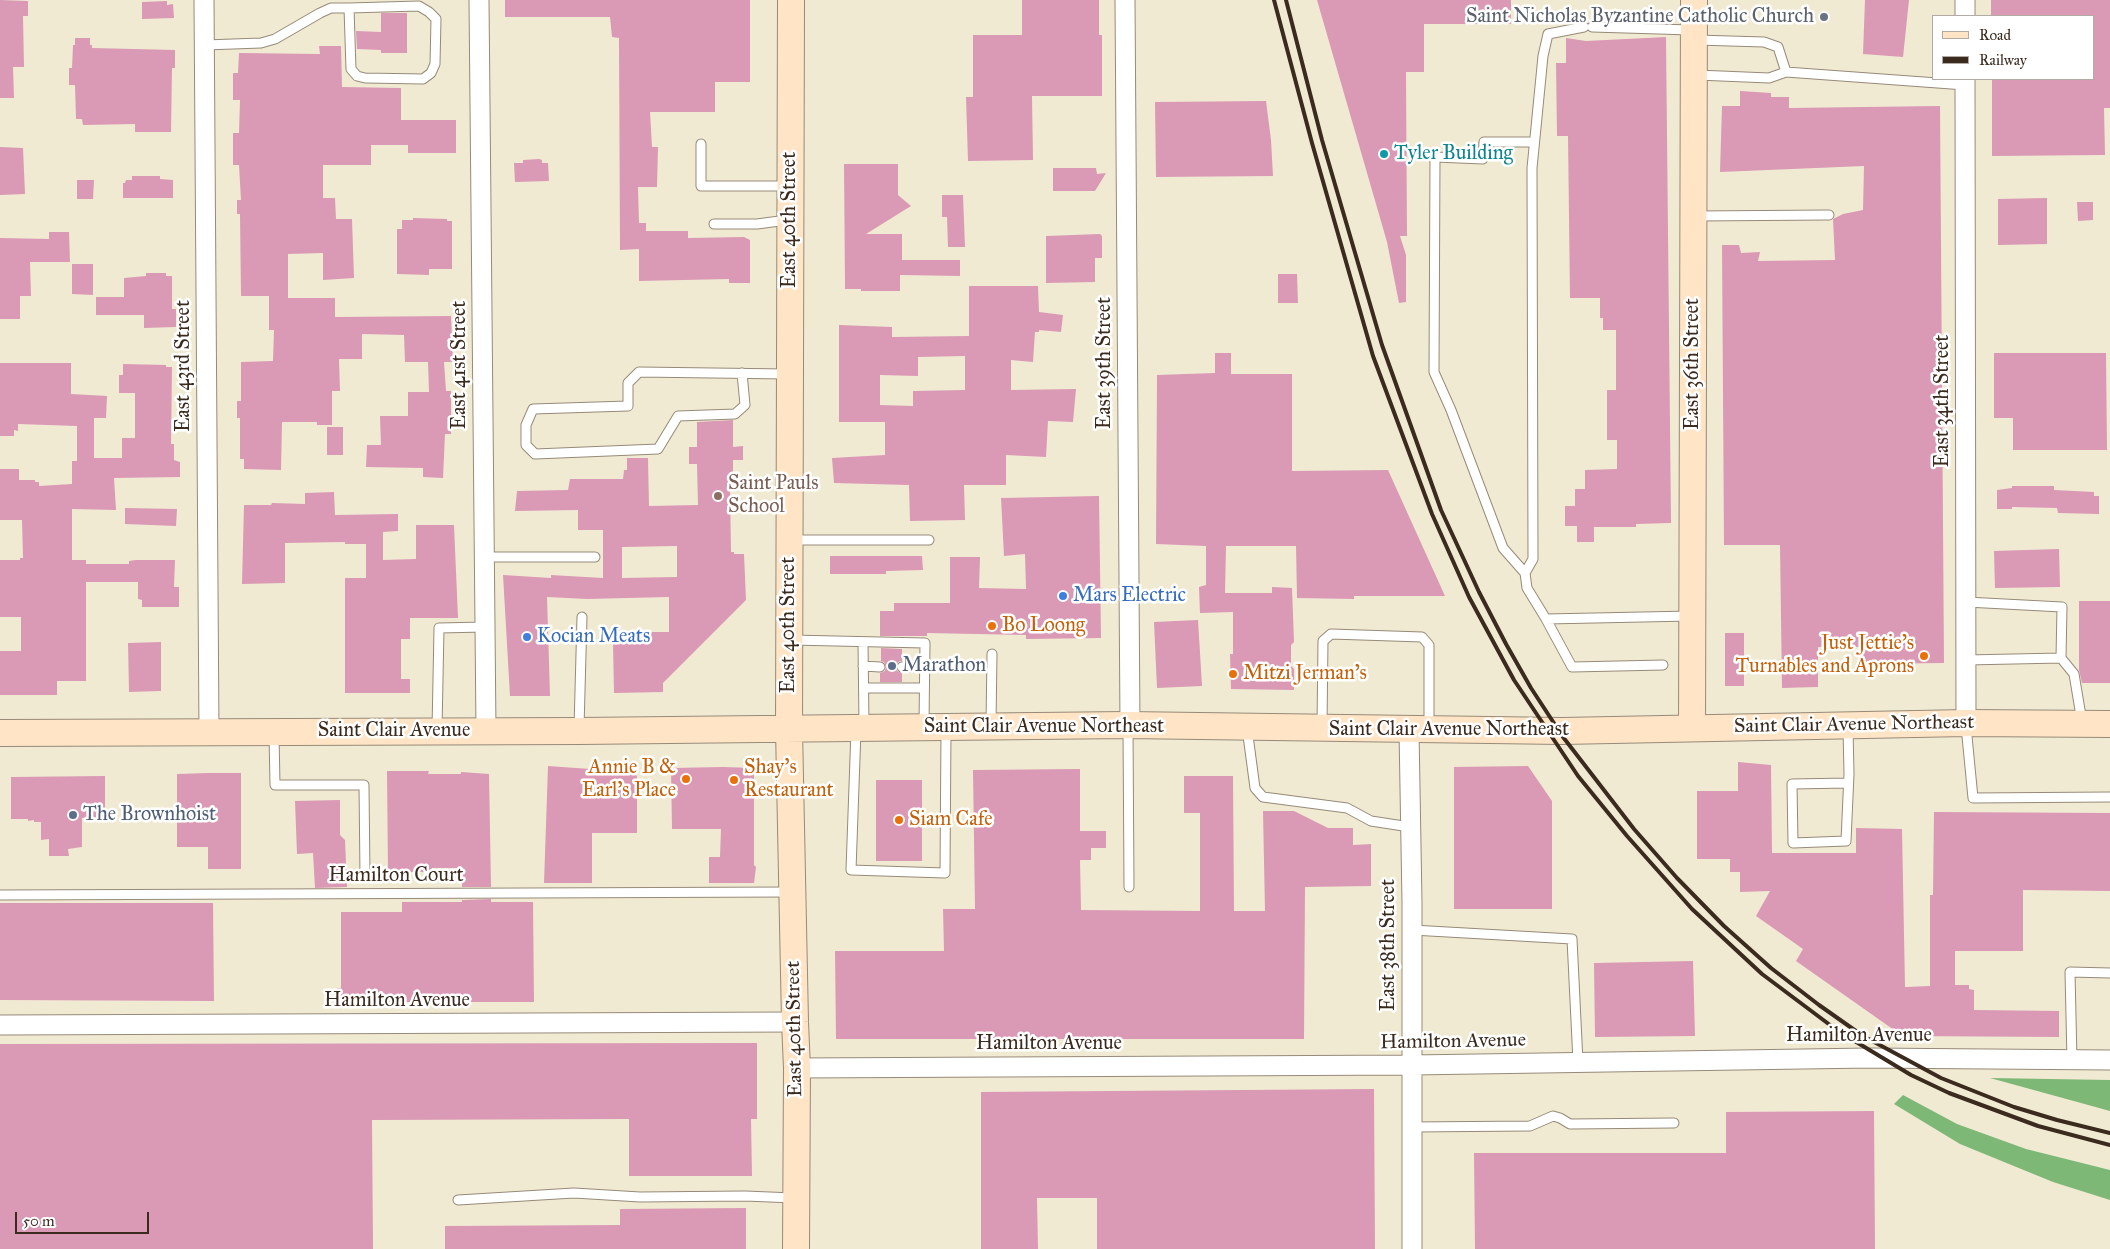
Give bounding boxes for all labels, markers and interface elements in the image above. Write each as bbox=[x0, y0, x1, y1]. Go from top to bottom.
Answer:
place label: Saint Nicholas Byzantine Catholic Church bbox=[1466, 5, 1814, 29]
marker: Saint Nicholas Byzantine Catholic Church bbox=[1818, 11, 1830, 23]
legend bbox=[1932, 15, 2095, 80]
text: Road bbox=[1979, 26, 2011, 44]
text: Railway bbox=[1979, 51, 2027, 69]
place label: Tyler Building bbox=[1394, 142, 1513, 166]
marker: Tyler Building bbox=[1378, 148, 1390, 160]
street label: East 40th Street bbox=[778, 152, 802, 288]
street label: East 39th Street bbox=[1093, 297, 1117, 429]
street label: East 36th Street bbox=[1681, 298, 1705, 430]
street label: East 43rd Street bbox=[172, 300, 196, 432]
street label: East 41st Street bbox=[448, 301, 472, 429]
street label: East 34th Street bbox=[1931, 335, 1955, 467]
place label: Saint Pauls School bbox=[728, 472, 818, 519]
marker: Saint Pauls School bbox=[712, 490, 724, 502]
street label: East 40th Street bbox=[777, 557, 801, 693]
place label: Mars Electric bbox=[1073, 584, 1186, 608]
marker: Mars Electric bbox=[1057, 590, 1069, 602]
place label: Bo Loong bbox=[1002, 614, 1085, 638]
marker: Bo Loong bbox=[986, 620, 998, 632]
place label: Kocian Meats bbox=[537, 625, 650, 649]
marker: Kocian Meats bbox=[521, 631, 533, 643]
place label: Just Jettie's Turnables and Aprons bbox=[1736, 632, 1914, 679]
marker: Just Jettie's Turnables and Aprons bbox=[1918, 650, 1930, 662]
place label: Marathon bbox=[902, 654, 986, 678]
marker: Marathon bbox=[886, 660, 898, 672]
place label: Mitzi Jerman's bbox=[1243, 662, 1367, 686]
marker: Mitzi Jerman's bbox=[1227, 668, 1239, 680]
street label: Saint Clair Avenue Northeast bbox=[1734, 711, 1974, 739]
street label: Saint Clair Avenue Northeast bbox=[924, 715, 1164, 739]
street label: Saint Clair Avenue Northeast bbox=[1329, 718, 1569, 742]
street label: Saint Clair Avenue bbox=[318, 719, 470, 743]
place label: Annie B & Earl's Place bbox=[582, 756, 676, 803]
place label: Shay's Restaurant bbox=[744, 756, 834, 803]
marker: Annie B & Earl's Place bbox=[680, 773, 692, 785]
marker: Shay's Restaurant bbox=[728, 774, 740, 786]
place label: The Brownhoist bbox=[83, 803, 216, 827]
place label: Siam Cafe bbox=[909, 808, 993, 832]
marker: The Brownhoist bbox=[67, 809, 79, 821]
marker: Siam Cafe bbox=[893, 814, 905, 826]
street label: Hamilton Court bbox=[329, 864, 463, 888]
street label: East 38th Street bbox=[1377, 879, 1401, 1011]
street label: East 40th Street bbox=[782, 961, 808, 1097]
street label: Hamilton Avenue bbox=[324, 989, 470, 1013]
street label: Hamilton Avenue bbox=[1786, 1024, 1932, 1048]
street label: Hamilton Avenue bbox=[1380, 1029, 1526, 1055]
street label: Hamilton Avenue bbox=[976, 1032, 1122, 1056]
scale bar bbox=[18, 1202, 151, 1234]
text: 50 m bbox=[23, 1212, 55, 1230]

